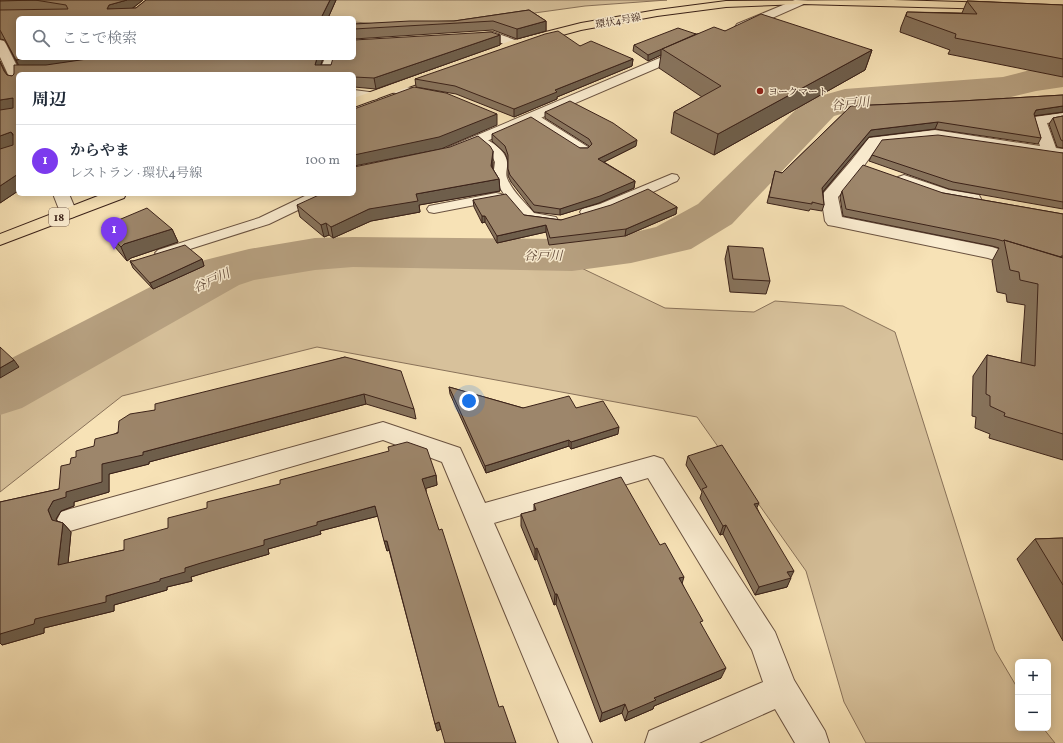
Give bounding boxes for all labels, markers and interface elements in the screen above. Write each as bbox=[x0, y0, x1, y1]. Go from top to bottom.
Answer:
street label: 環状4号線 bbox=[594, 10, 642, 32]
search box bbox=[16, 16, 356, 60]
icon: search bbox=[30, 27, 52, 49]
text: ここで検索 bbox=[62, 29, 137, 50]
place label: ヨークマート bbox=[768, 85, 828, 99]
marker: ヨークマート bbox=[755, 86, 765, 96]
text: 周辺 bbox=[32, 89, 66, 112]
water label: 谷戸川 bbox=[830, 94, 873, 116]
text: からやま bbox=[70, 141, 130, 162]
text: 1 bbox=[42, 152, 48, 170]
text: 100 m bbox=[305, 152, 340, 170]
text: レストラン · 環状4号線 bbox=[70, 165, 202, 183]
road number: 18 bbox=[49, 208, 69, 226]
pin: 1 bbox=[101, 217, 127, 250]
water label: 谷戸川 bbox=[523, 248, 564, 266]
water label: 谷戸川 bbox=[190, 265, 235, 298]
your location bbox=[459, 391, 479, 411]
map controls bbox=[1015, 659, 1051, 731]
button: + bbox=[1015, 659, 1051, 695]
button: − bbox=[1015, 695, 1051, 731]

